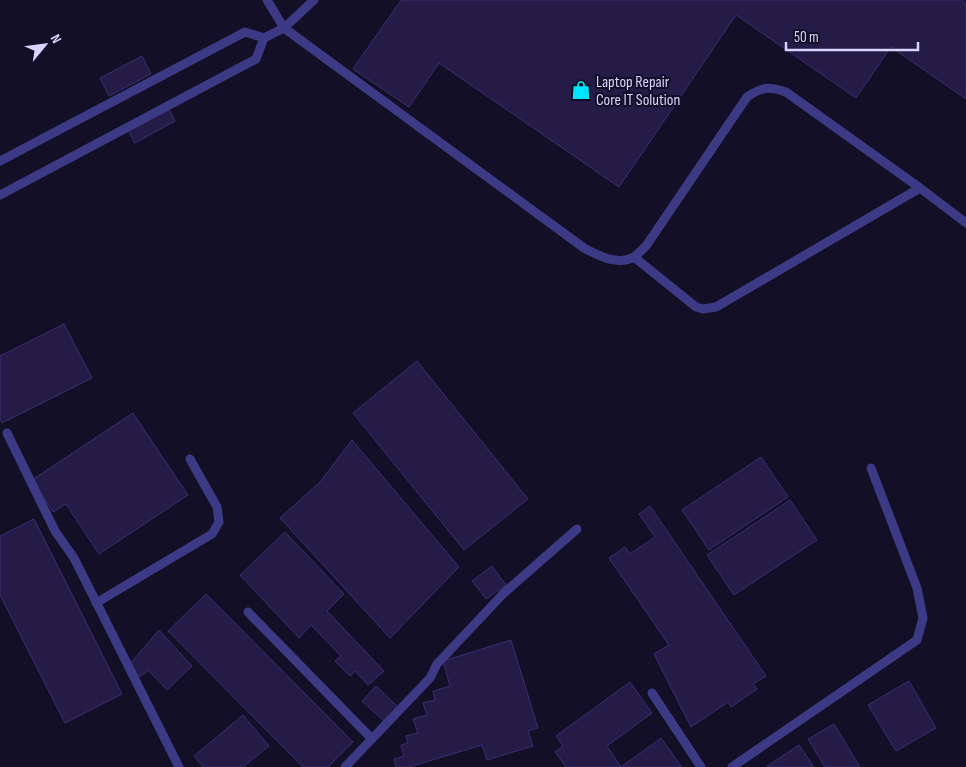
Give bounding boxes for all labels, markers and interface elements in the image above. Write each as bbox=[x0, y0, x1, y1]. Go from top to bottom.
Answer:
north arrow bbox=[20, 20, 70, 70]
scale bar bbox=[786, 20, 918, 52]
text: 50 m bbox=[794, 28, 819, 47]
text: N bbox=[47, 32, 65, 46]
place label: Laptop Repair Core IT Solution bbox=[596, 73, 680, 110]
shop icon: Laptop Repair Core IT Solution bbox=[570, 79, 592, 101]

